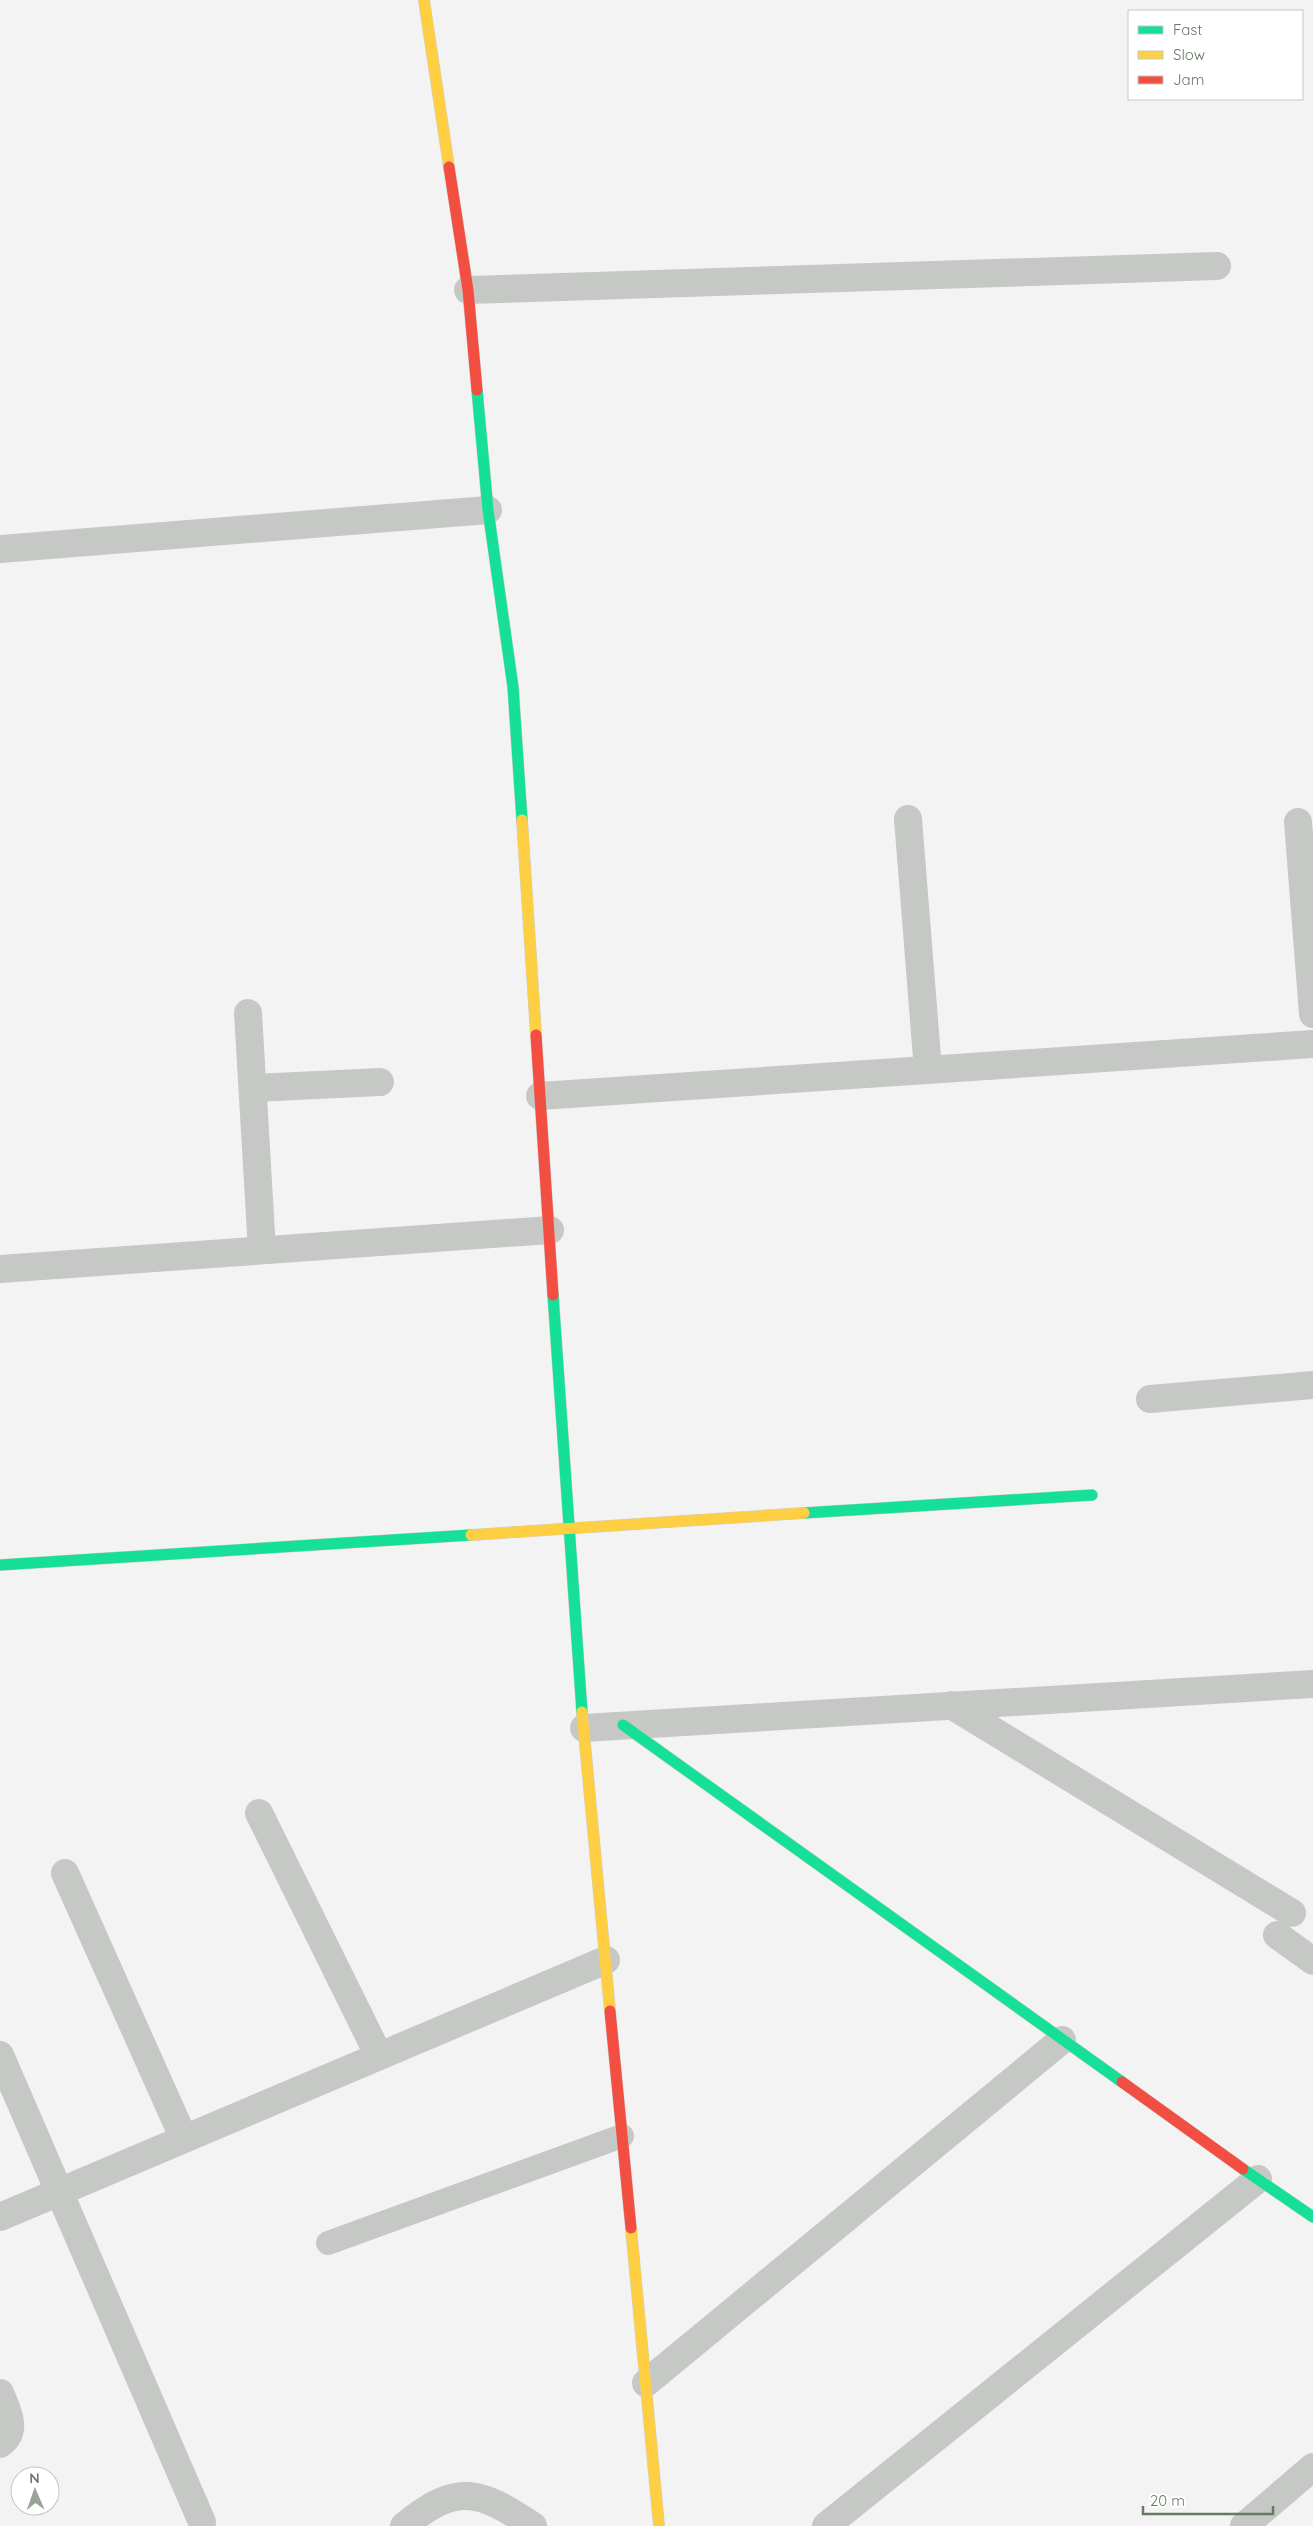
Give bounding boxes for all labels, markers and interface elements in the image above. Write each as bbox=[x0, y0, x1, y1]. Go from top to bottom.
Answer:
legend bbox=[1128, 10, 1303, 100]
text: Fast bbox=[1173, 20, 1202, 39]
text: Slow bbox=[1173, 45, 1205, 64]
text: Jam bbox=[1173, 70, 1204, 89]
north arrow bbox=[10, 2466, 60, 2516]
text: N bbox=[29, 2469, 40, 2487]
scale bar bbox=[1143, 2484, 1273, 2516]
text: 20 m bbox=[1150, 2491, 1185, 2510]

